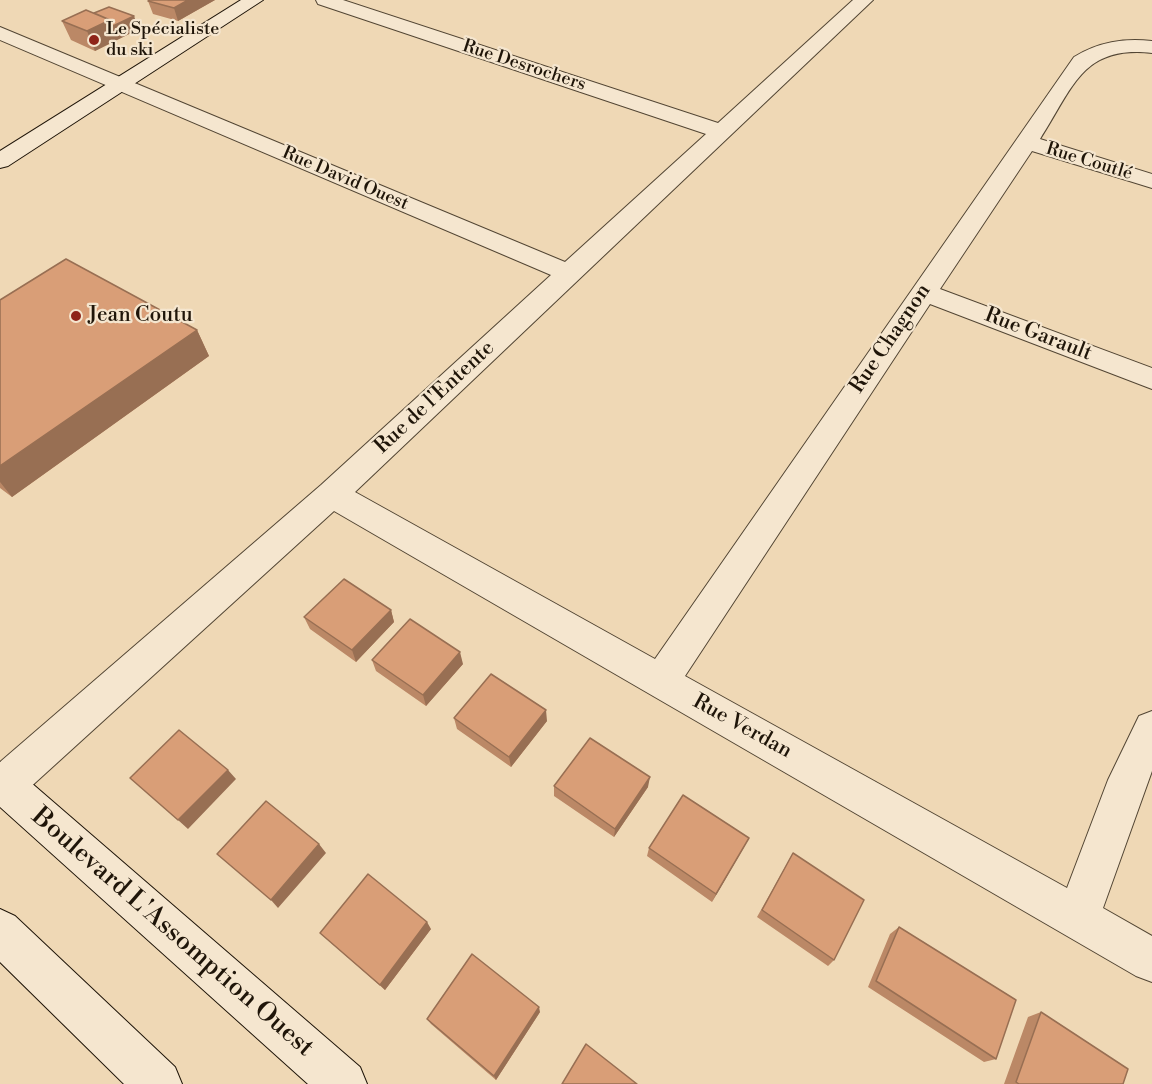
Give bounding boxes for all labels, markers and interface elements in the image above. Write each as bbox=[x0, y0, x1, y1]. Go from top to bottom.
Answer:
place label: Le Spécialiste du ski bbox=[106, 19, 219, 62]
marker: Le Spécialiste du ski bbox=[87, 33, 101, 47]
street label: Rue Desrochers bbox=[460, 36, 588, 96]
street label: Rue Coutlé bbox=[1043, 139, 1135, 185]
street label: Rue David Ouest bbox=[279, 143, 411, 215]
street label: Rue Chagnon bbox=[845, 279, 937, 399]
place label: Jean Coutu bbox=[88, 303, 193, 329]
street label: Rue Garault bbox=[981, 303, 1095, 367]
marker: Jean Coutu bbox=[69, 309, 83, 323]
street label: Rue de l'Entente bbox=[370, 336, 500, 460]
street label: Rue Verdan bbox=[688, 690, 796, 764]
street label: Boulevard L'Assomption Ouest bbox=[24, 802, 320, 1064]

